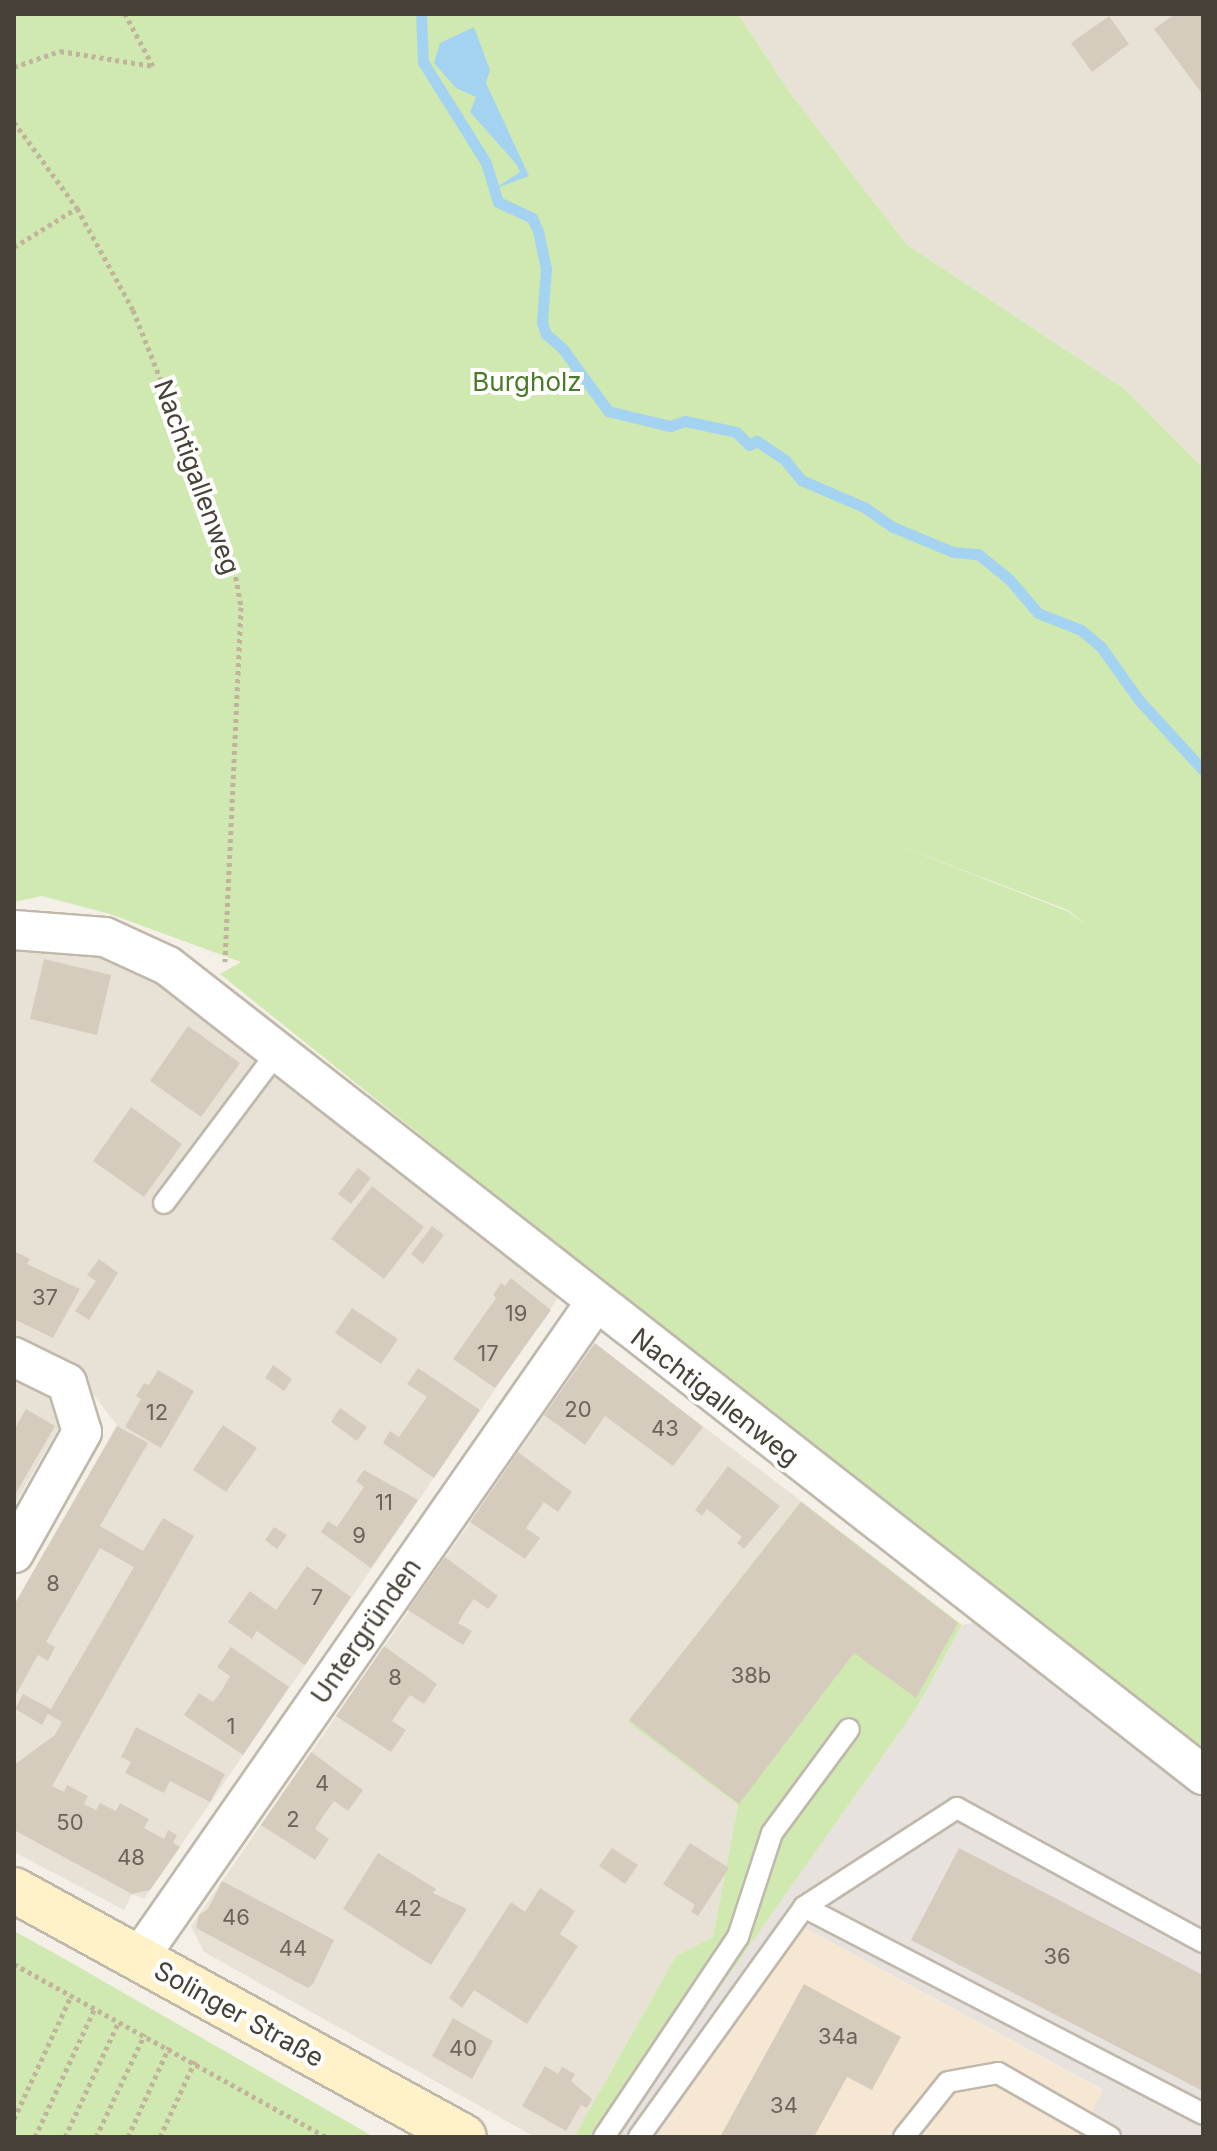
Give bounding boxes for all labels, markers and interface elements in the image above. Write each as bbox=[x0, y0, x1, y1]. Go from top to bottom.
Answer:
park label: Burgholz bbox=[472, 366, 582, 398]
street label: Nachtigallenweg bbox=[147, 375, 247, 579]
house number: 37 bbox=[32, 1285, 58, 1311]
house number: 19 bbox=[505, 1301, 527, 1327]
street label: Nachtigallenweg bbox=[625, 1322, 805, 1472]
house number: 17 bbox=[477, 1341, 499, 1367]
house number: 20 bbox=[564, 1397, 592, 1423]
house number: 12 bbox=[146, 1400, 168, 1426]
house number: 43 bbox=[651, 1416, 679, 1442]
house number: 11 bbox=[375, 1490, 393, 1516]
house number: 9 bbox=[352, 1523, 366, 1549]
street label: Untergründen bbox=[304, 1552, 428, 1710]
house number: 8 bbox=[46, 1571, 60, 1597]
house number: 7 bbox=[311, 1585, 323, 1611]
house number: 38b bbox=[731, 1663, 771, 1689]
house number: 8 bbox=[388, 1665, 402, 1691]
house number: 1 bbox=[227, 1714, 235, 1740]
house number: 4 bbox=[315, 1771, 329, 1797]
house number: 2 bbox=[286, 1807, 300, 1833]
house number: 50 bbox=[56, 1810, 84, 1836]
house number: 48 bbox=[117, 1845, 145, 1871]
house number: 42 bbox=[394, 1896, 422, 1922]
house number: 46 bbox=[222, 1905, 250, 1931]
house number: 44 bbox=[279, 1936, 307, 1962]
house number: 36 bbox=[1043, 1944, 1071, 1970]
street label: Solinger Straße bbox=[149, 1954, 329, 2074]
house number: 34a bbox=[818, 2024, 858, 2050]
house number: 40 bbox=[449, 2036, 477, 2062]
house number: 34 bbox=[770, 2093, 798, 2119]

